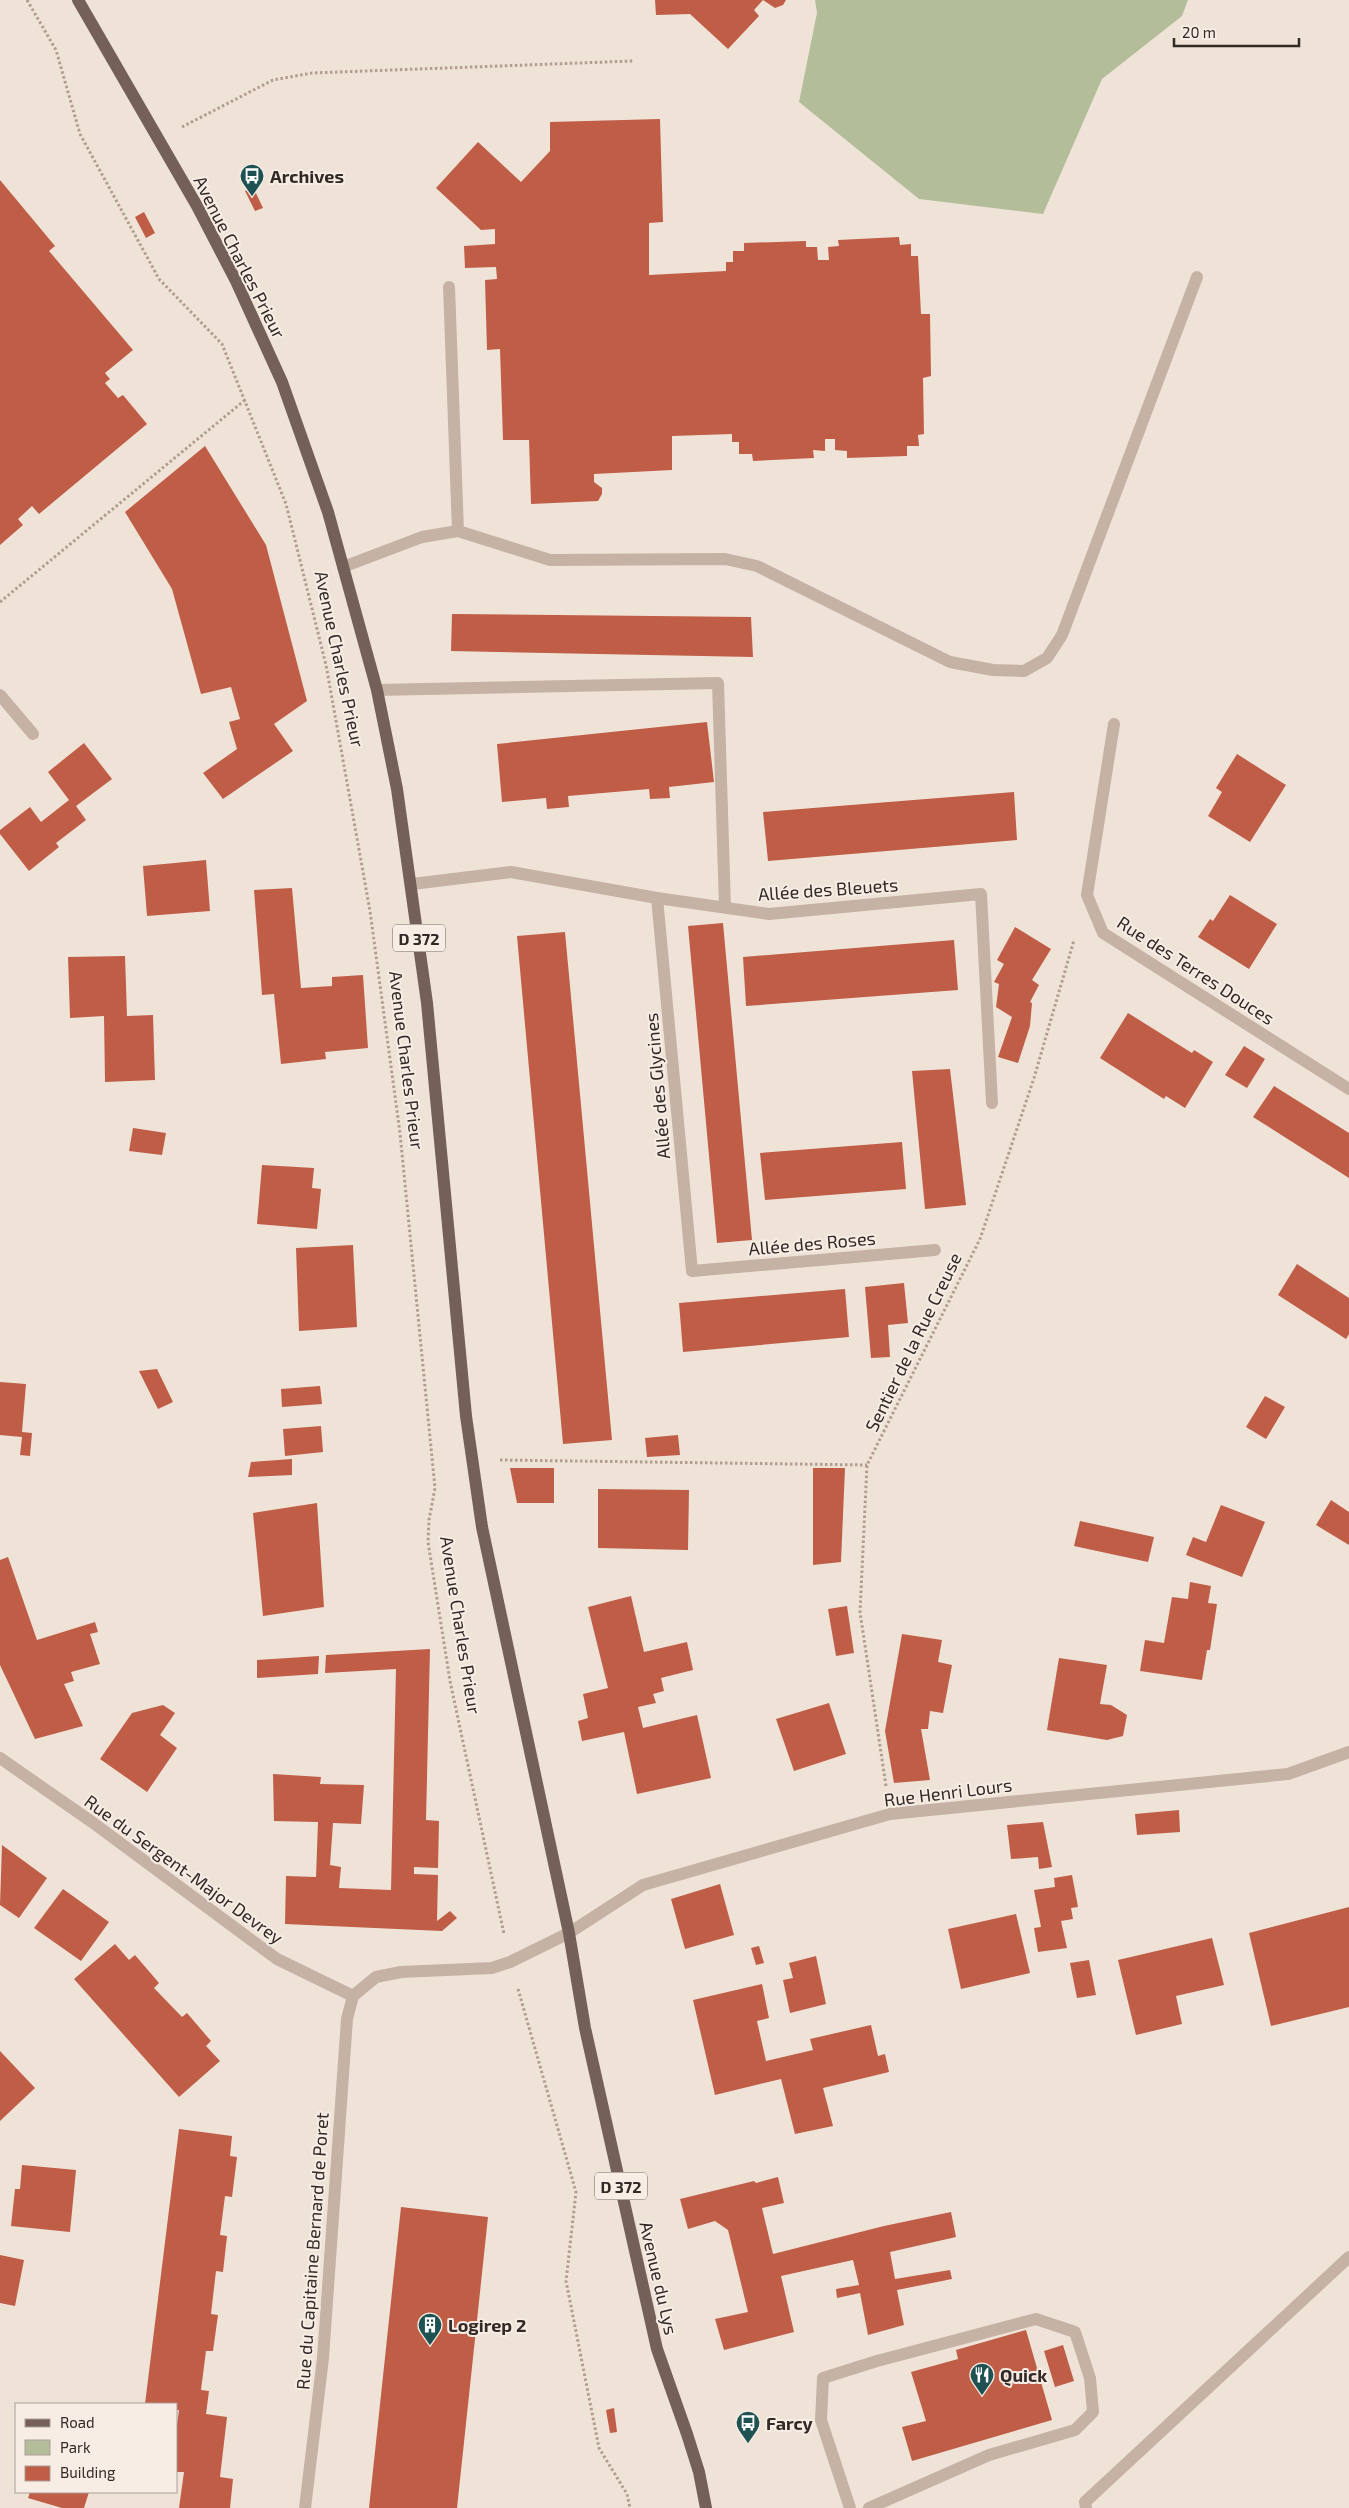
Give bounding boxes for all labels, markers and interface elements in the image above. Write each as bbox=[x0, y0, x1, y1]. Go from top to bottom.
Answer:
scale bar bbox=[1174, 15, 1299, 47]
text: 20 m bbox=[1182, 23, 1216, 41]
bus stop icon: Archives bbox=[239, 163, 265, 197]
place label: Archives bbox=[270, 165, 344, 187]
street label: Avenue Charles Prieur bbox=[189, 172, 291, 342]
street label: Avenue Charles Prieur bbox=[311, 569, 369, 749]
street label: Allée des Bleuets bbox=[757, 873, 899, 905]
street label: Rue des Terres Douces bbox=[1113, 911, 1279, 1029]
road number: D 372 bbox=[393, 924, 445, 951]
street label: Avenue Charles Prieur bbox=[385, 969, 429, 1151]
street label: Allée des Glycines bbox=[640, 1012, 674, 1160]
street label: Allée des Roses bbox=[747, 1226, 877, 1260]
street label: Sentier de la Rue Creuse bbox=[860, 1249, 966, 1435]
street label: Avenue Charles Prieur bbox=[436, 1535, 486, 1715]
street label: Rue Henri Lours bbox=[883, 1773, 1013, 1811]
street label: Rue du Sergent-Major Devrey bbox=[80, 1790, 288, 1949]
street label: Rue du Capitaine Bernard de Poret bbox=[291, 2111, 333, 2390]
road number: D 372 bbox=[595, 2172, 647, 2200]
street label: Avenue du Lys bbox=[635, 2219, 683, 2337]
building icon: Logirep 2 bbox=[417, 2312, 443, 2346]
place label: Logirep 2 bbox=[448, 2314, 527, 2336]
restaurant icon: Quick bbox=[969, 2362, 995, 2396]
place label: Quick bbox=[1000, 2364, 1047, 2386]
legend bbox=[15, 2403, 178, 2493]
bus stop icon: Farcy bbox=[735, 2410, 761, 2444]
place label: Farcy bbox=[766, 2412, 814, 2434]
text: Road bbox=[60, 2413, 95, 2431]
text: Park bbox=[60, 2438, 91, 2456]
text: Building bbox=[60, 2463, 116, 2481]

